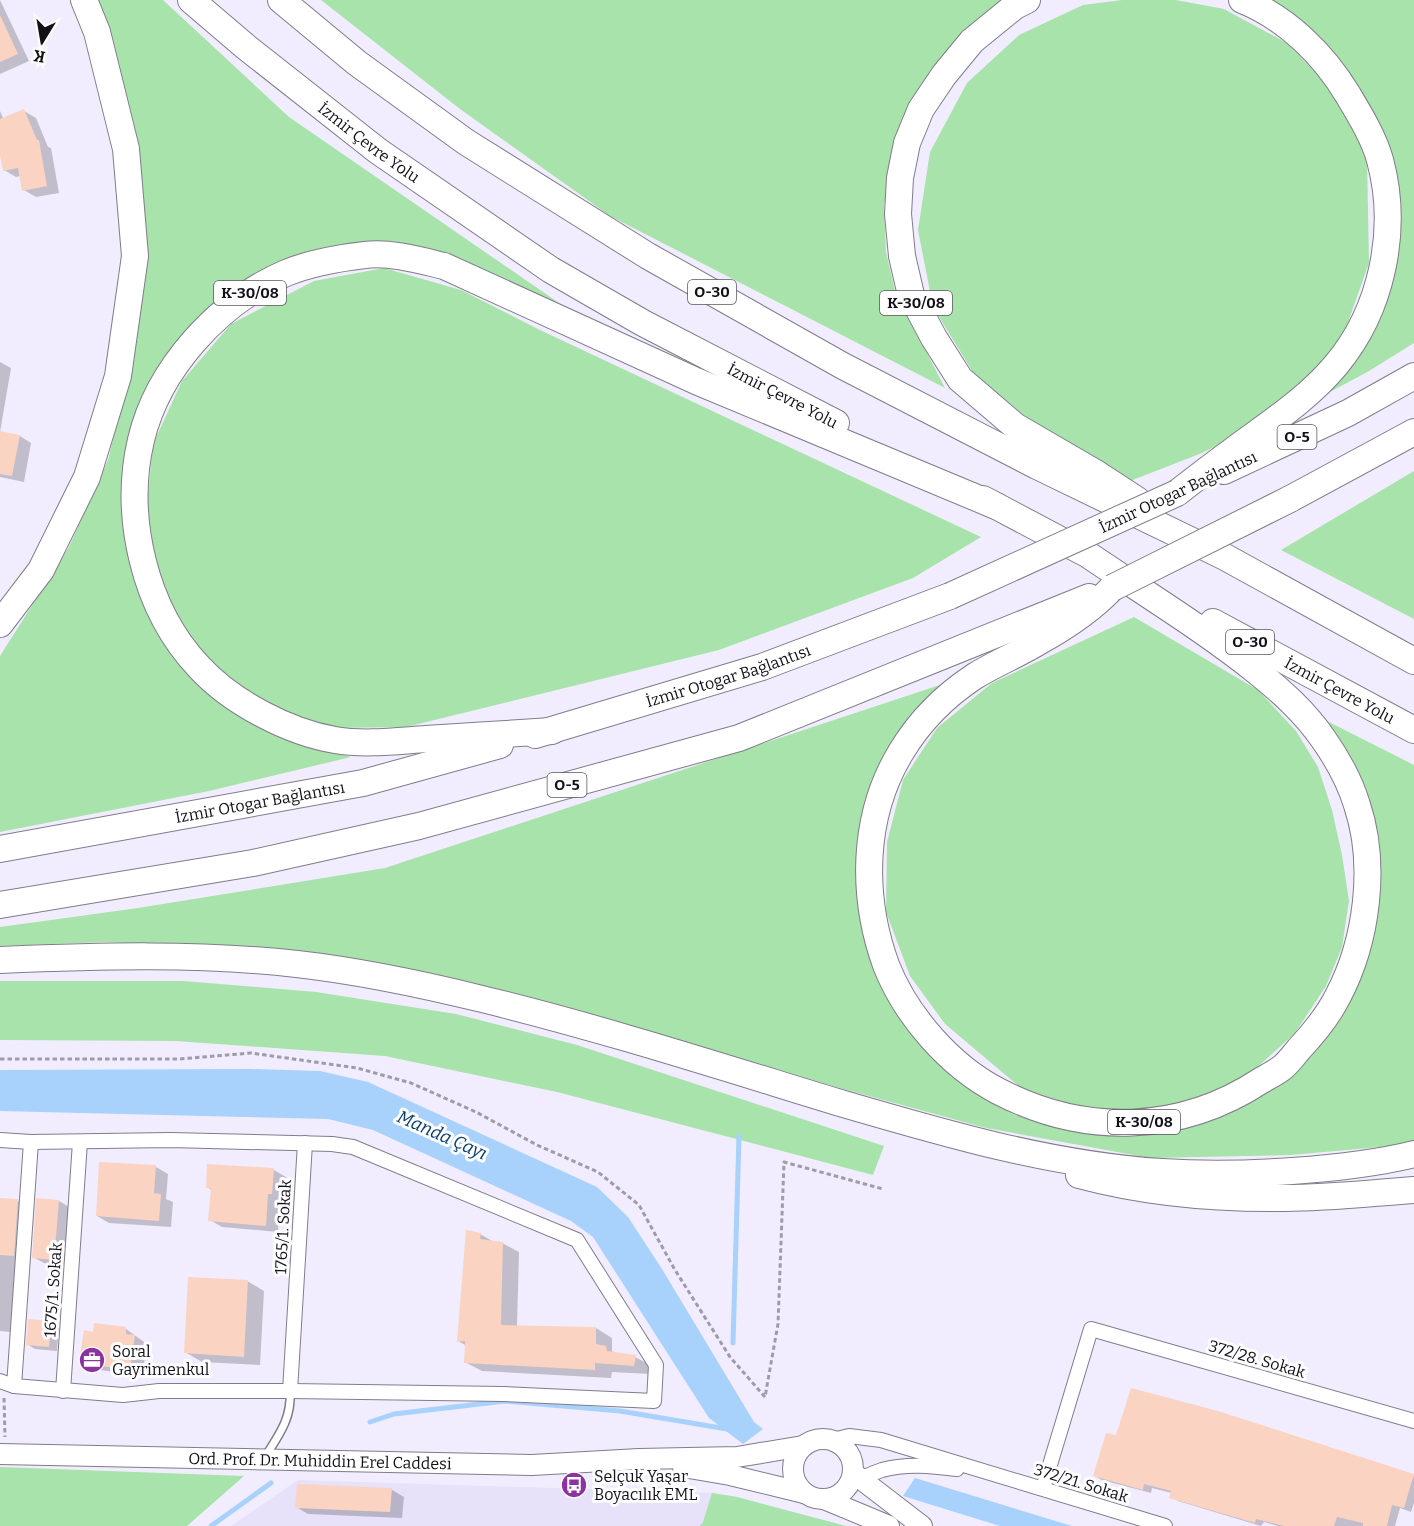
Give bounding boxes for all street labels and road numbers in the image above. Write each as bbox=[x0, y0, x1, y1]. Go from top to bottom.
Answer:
street label: İzmir Çevre Yolu bbox=[315, 98, 423, 186]
road number: O-30 bbox=[688, 280, 736, 304]
road number: K-30/08 bbox=[214, 281, 286, 305]
road number: K-30/08 bbox=[880, 291, 952, 315]
street label: İzmir Çevre Yolu bbox=[724, 359, 841, 432]
road number: O-5 bbox=[1278, 425, 1316, 449]
street label: İzmir Otogar Bağlantısı bbox=[1096, 447, 1260, 537]
road number: O-30 bbox=[1226, 630, 1274, 654]
street label: İzmir Otogar Bağlantısı bbox=[643, 640, 813, 711]
street label: İzmir Çevre Yolu bbox=[1282, 653, 1398, 727]
road number: O-5 bbox=[548, 773, 586, 797]
street label: İzmir Otogar Bağlantısı bbox=[173, 777, 346, 826]
road number: K-30/08 bbox=[1108, 1110, 1180, 1134]
street label: 1765/1. Sokak bbox=[271, 1179, 295, 1275]
street label: 1675/1. Sokak bbox=[40, 1242, 66, 1338]
street label: 372/28. Sokak bbox=[1206, 1336, 1308, 1382]
street label: Ord. Prof. Dr. Muhiddin Erel Caddesi bbox=[188, 1448, 452, 1473]
street label: 372/21. Sokak bbox=[1032, 1460, 1130, 1506]

